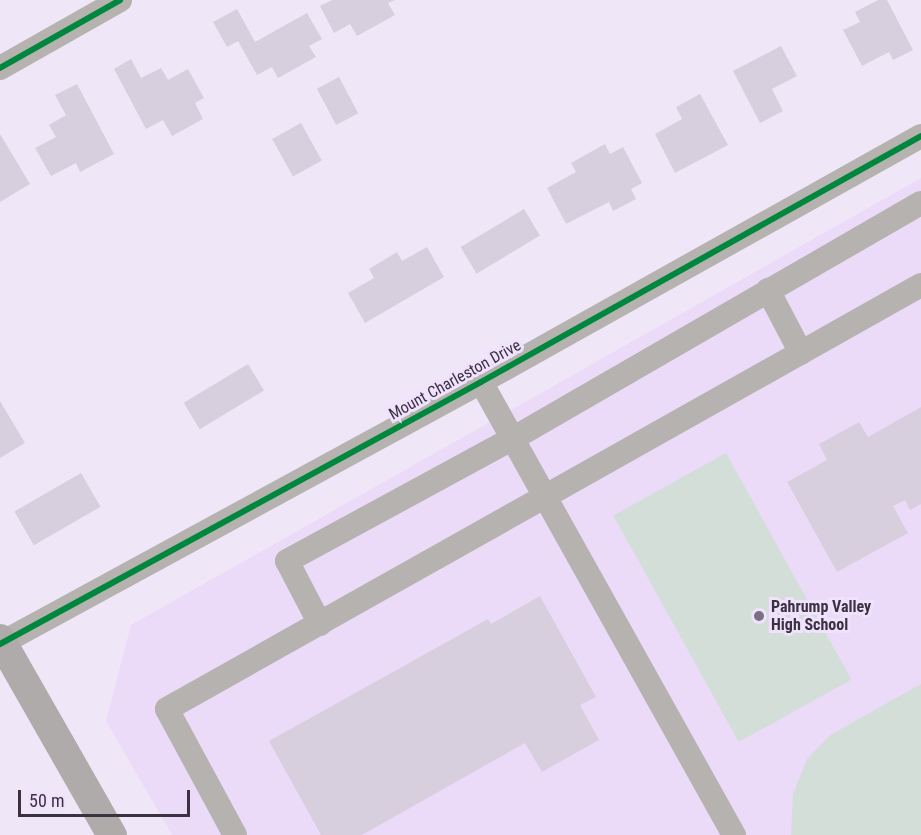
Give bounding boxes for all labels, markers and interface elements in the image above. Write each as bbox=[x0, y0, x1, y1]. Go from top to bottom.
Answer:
street label: Mount Charleston Drive bbox=[386, 336, 524, 424]
place label: Pahrump Valley High School bbox=[771, 597, 871, 635]
marker: Pahrump Valley High School bbox=[752, 609, 766, 623]
scale bar bbox=[21, 778, 194, 816]
text: 50 m bbox=[29, 790, 64, 811]

